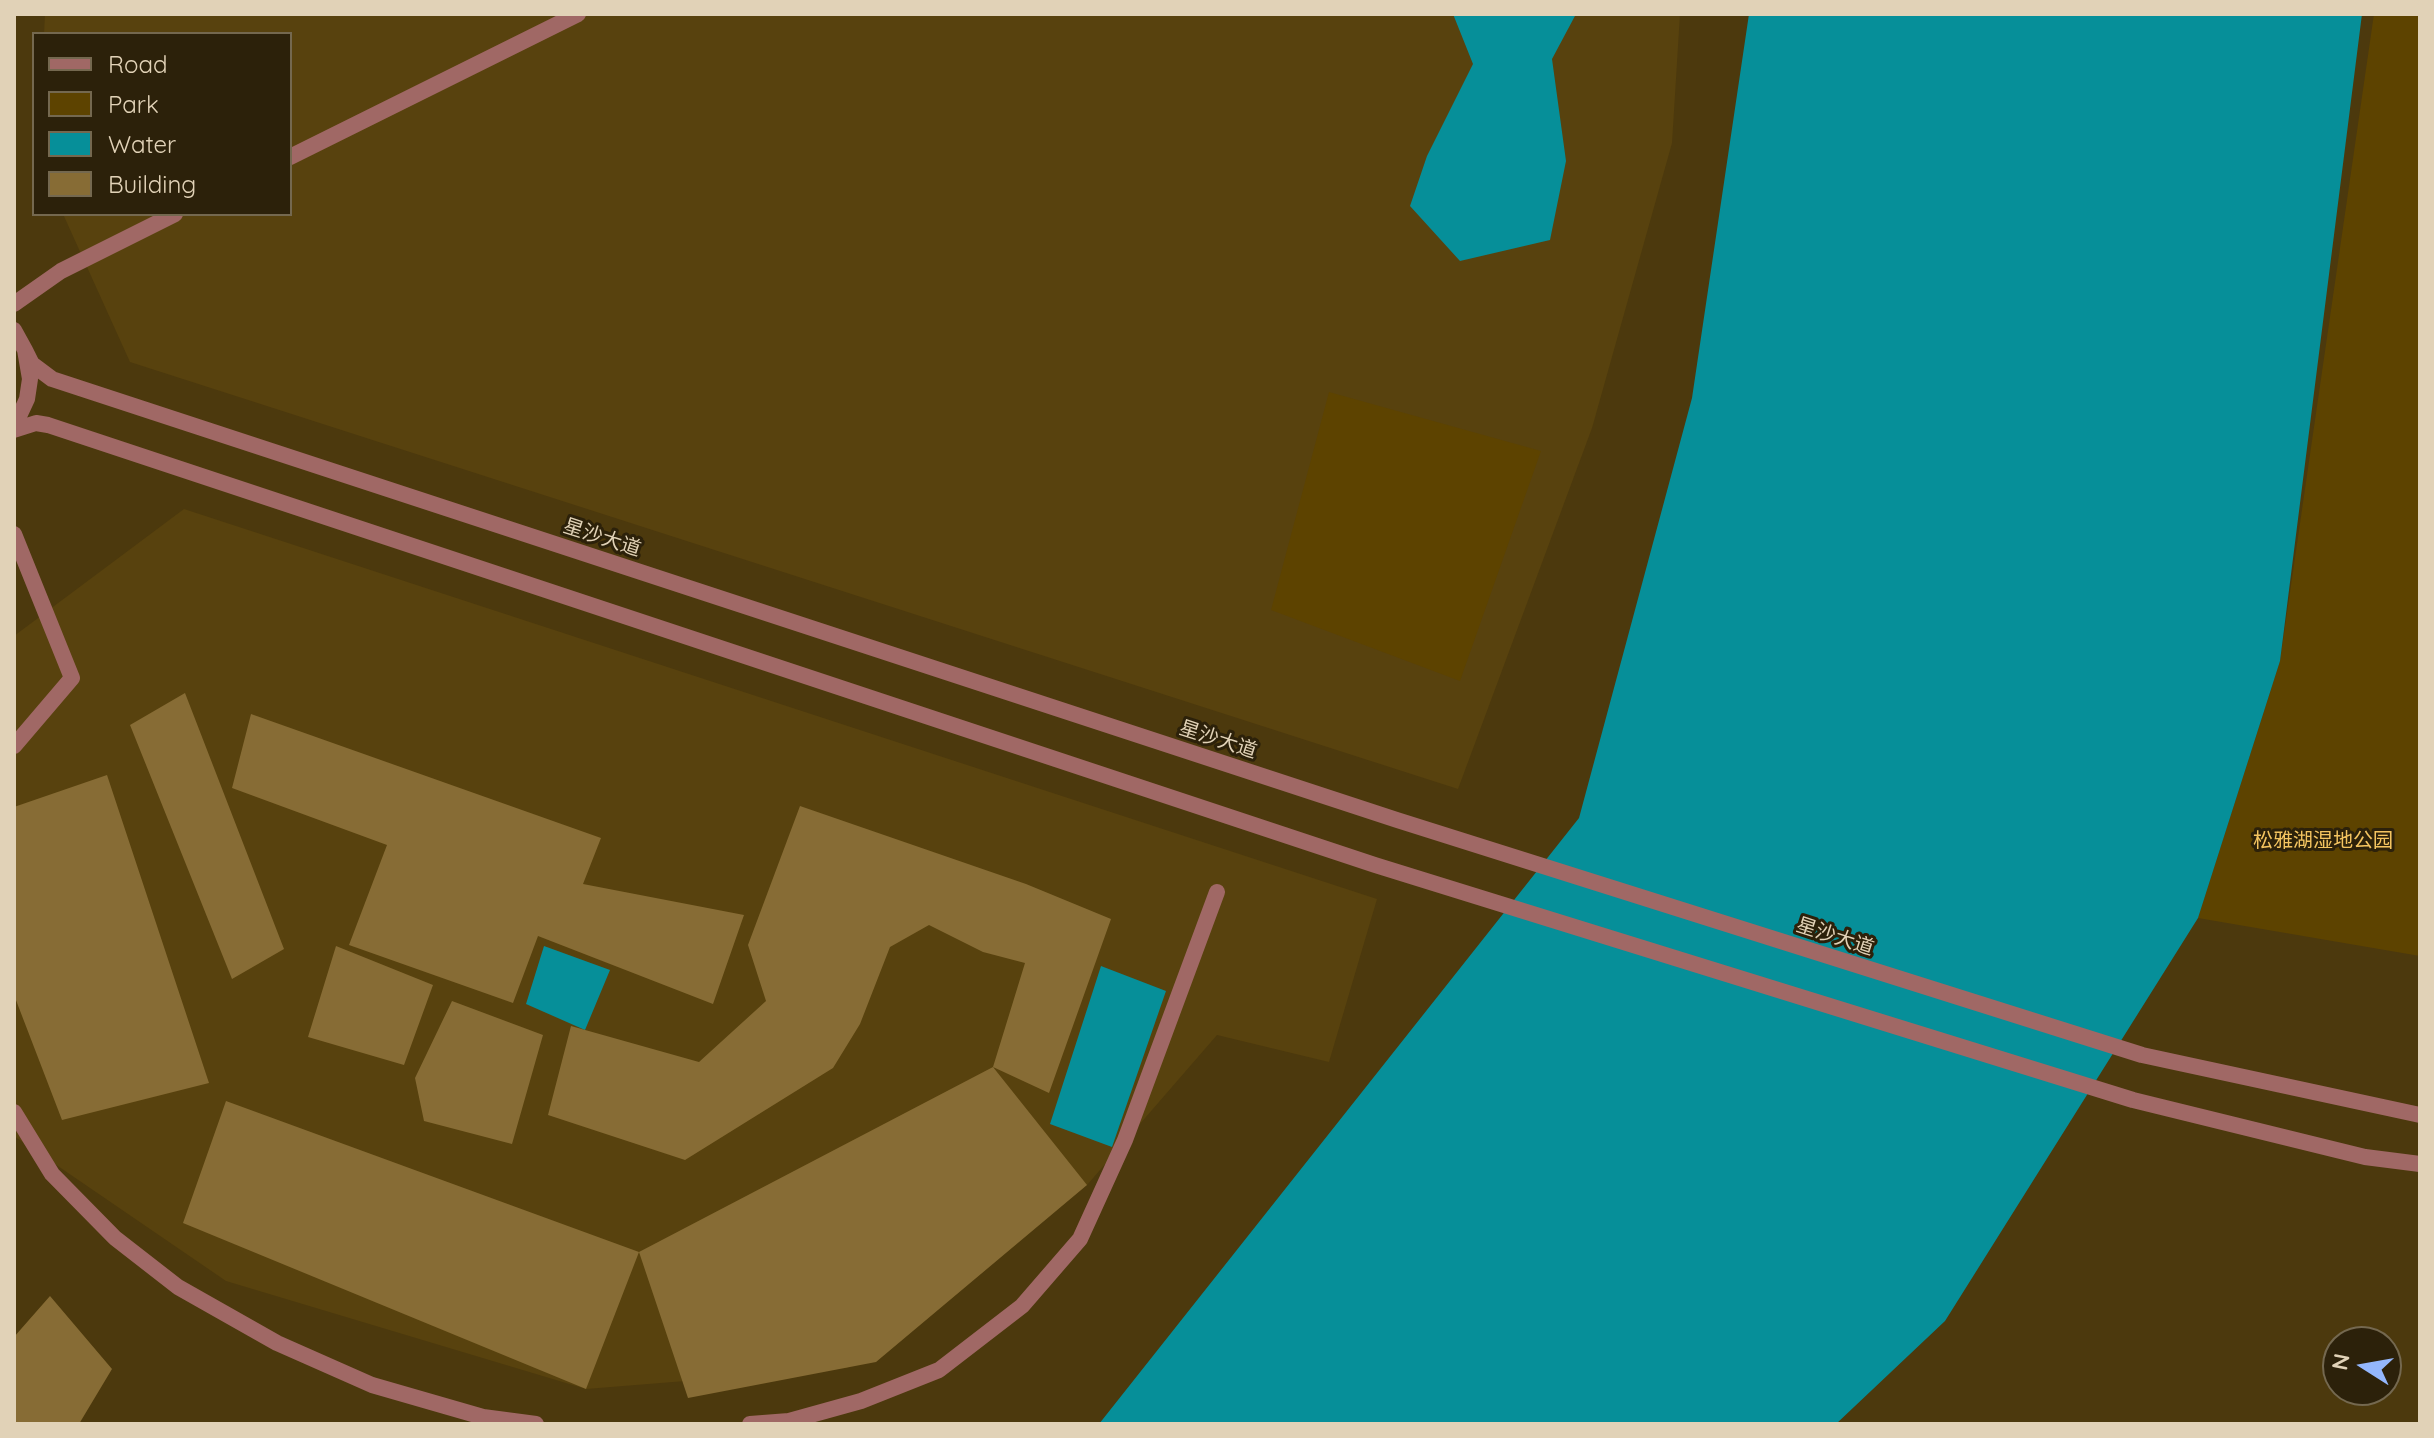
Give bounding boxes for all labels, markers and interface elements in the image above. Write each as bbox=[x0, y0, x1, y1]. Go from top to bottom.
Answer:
legend bbox=[32, 32, 292, 216]
text: Road bbox=[108, 49, 168, 79]
text: Park bbox=[108, 89, 159, 119]
text: Water bbox=[108, 129, 176, 159]
text: Building bbox=[108, 169, 196, 199]
street label: 星沙大道 bbox=[560, 514, 644, 562]
street label: 星沙大道 bbox=[1176, 716, 1260, 764]
park label: 松雅湖湿地公园 bbox=[2253, 829, 2393, 853]
street label: 星沙大道 bbox=[1793, 913, 1877, 961]
north arrow bbox=[2322, 1326, 2402, 1406]
text: N bbox=[2325, 1351, 2356, 1372]

